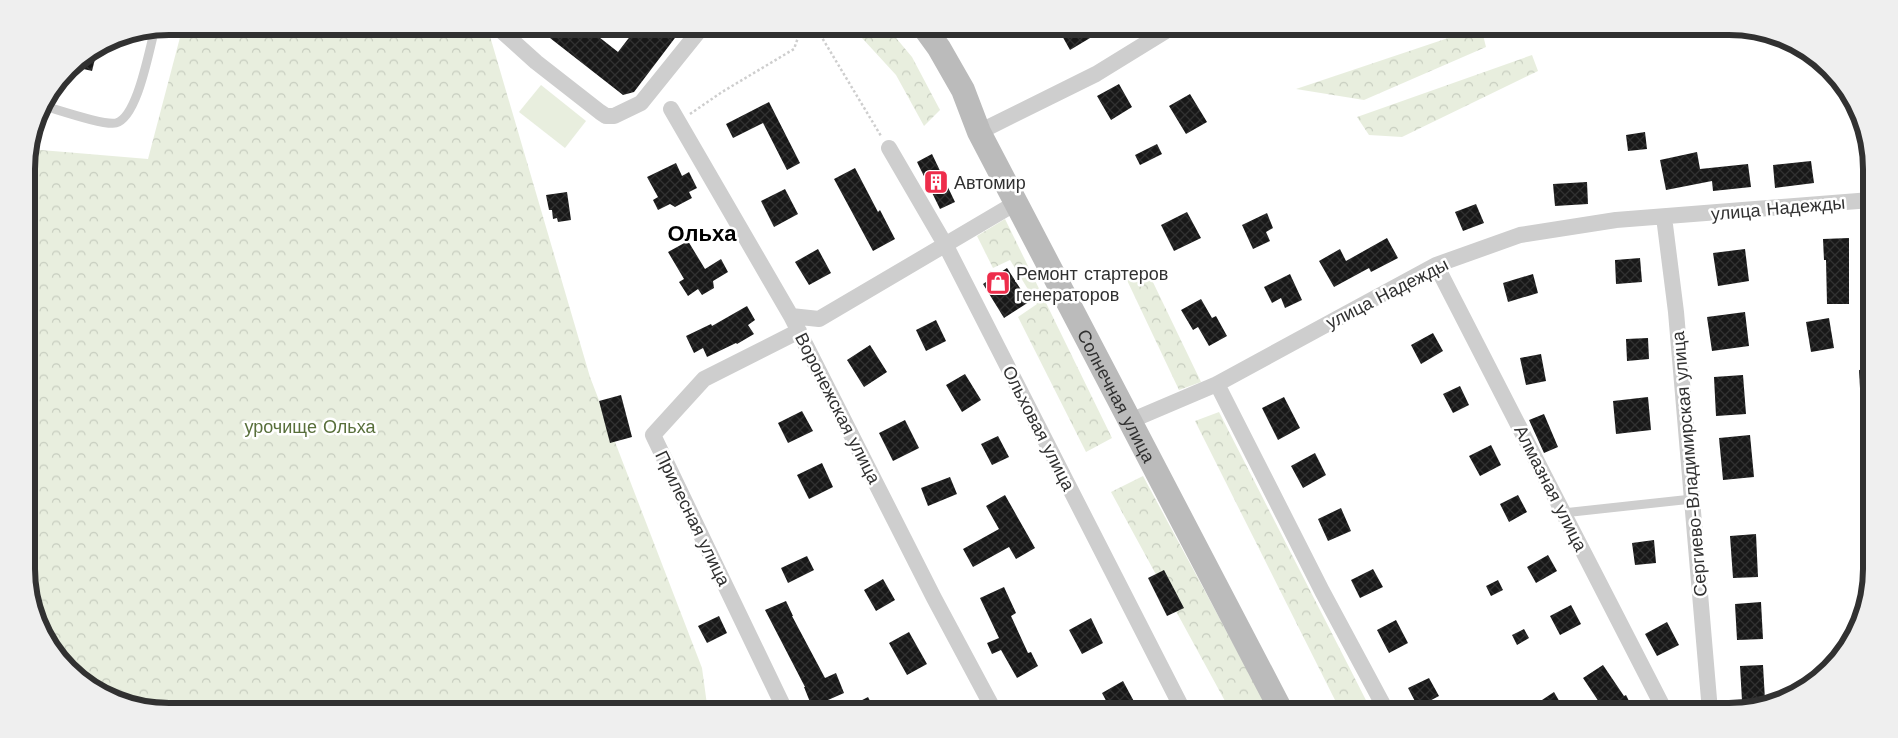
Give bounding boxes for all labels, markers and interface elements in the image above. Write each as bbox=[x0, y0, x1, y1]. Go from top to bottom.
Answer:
building icon: Автомир bbox=[923, 169, 949, 195]
place label: Автомир bbox=[954, 172, 1026, 193]
street label: улица Надежды bbox=[1710, 192, 1846, 224]
district label: Ольха bbox=[668, 221, 737, 246]
street label: улица Надежды bbox=[1322, 253, 1452, 333]
place label: Ремонт стартеров генераторов bbox=[1016, 263, 1168, 305]
shop icon: Ремонт стартеров генераторов bbox=[985, 270, 1011, 296]
street label: Солнечная улица bbox=[1073, 326, 1161, 467]
street label: Воронежская улица bbox=[791, 329, 886, 488]
street label: Сергиево-Владимирская улица bbox=[1667, 329, 1711, 598]
street label: Ольховая улица bbox=[998, 362, 1080, 495]
park label: урочище Ольха bbox=[244, 416, 377, 437]
street label: Алмазная улица bbox=[1510, 422, 1592, 555]
street label: Прилесная улица bbox=[651, 447, 735, 590]

